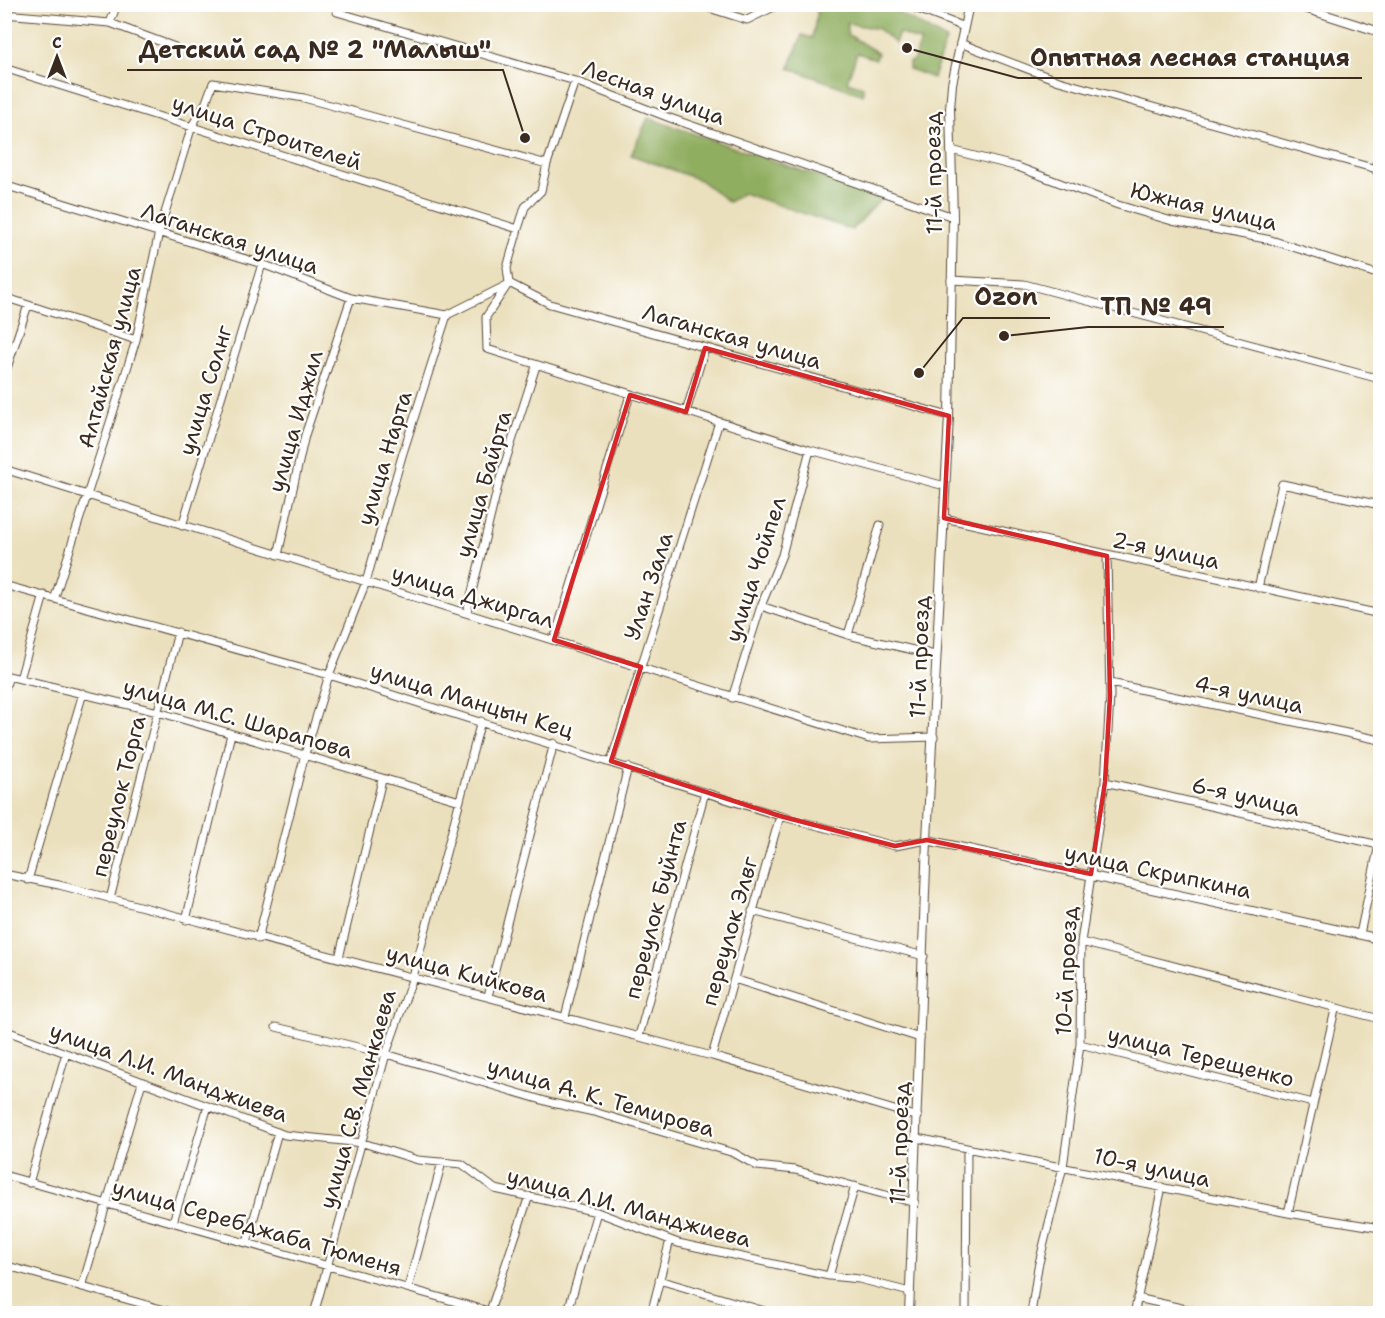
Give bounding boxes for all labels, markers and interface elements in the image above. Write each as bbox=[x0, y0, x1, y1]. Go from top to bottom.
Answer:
north arrow bbox=[27, 27, 87, 87]
callout: Детский сад № 2 "Малыш" bbox=[127, 28, 503, 70]
text: С bbox=[52, 32, 62, 53]
text: Детский сад № 2 "Малыш" bbox=[139, 34, 491, 66]
callout: Опытная лесная станция bbox=[1018, 36, 1362, 78]
text: Опытная лесная станция bbox=[1030, 42, 1350, 74]
street label: Лесная улица bbox=[578, 53, 729, 132]
street label: улица Строителей bbox=[168, 88, 365, 177]
street label: 11-й проезд bbox=[918, 111, 949, 235]
street label: Южная улица bbox=[1128, 176, 1280, 238]
street label: Лаганская улица bbox=[137, 196, 323, 281]
street label: Алтайская улица bbox=[71, 263, 148, 451]
callout: Ozon bbox=[963, 276, 1050, 318]
text: Ozon bbox=[974, 281, 1038, 313]
callout: ТП № 49 bbox=[1088, 285, 1224, 327]
text: ТП № 49 bbox=[1100, 291, 1212, 323]
street label: Лаганская улица bbox=[639, 297, 825, 376]
street label: улица Солнг bbox=[172, 321, 239, 459]
street label: улица Иджил bbox=[261, 347, 330, 496]
street label: улица Нарта bbox=[350, 387, 419, 529]
street label: улица Байрта bbox=[449, 407, 518, 561]
street label: улица Чойпел bbox=[718, 493, 793, 646]
street label: 2-я улица bbox=[1110, 525, 1222, 576]
street label: Улан Зала bbox=[617, 528, 680, 644]
street label: улица Джиргал bbox=[388, 558, 558, 635]
street label: 11-й проезд bbox=[903, 595, 936, 719]
street label: улица Манцын Кец bbox=[367, 656, 577, 745]
street label: 4-я улица bbox=[1192, 669, 1306, 720]
street label: улица М.С. Шарапова bbox=[120, 672, 356, 765]
street label: переулок Торга bbox=[84, 712, 153, 880]
street label: 6-я улица bbox=[1189, 770, 1303, 823]
street label: переулок Буйнта bbox=[618, 816, 693, 1002]
street label: улица Скрипкина bbox=[1062, 838, 1254, 906]
street label: переулок Элвг bbox=[694, 853, 765, 1009]
street label: 10-й проезд bbox=[1049, 905, 1084, 1037]
street label: улица Кийкова bbox=[383, 938, 551, 1009]
street label: улица С.В. Манкаева bbox=[312, 986, 403, 1212]
street label: улица Л.И. Манджиева bbox=[46, 1016, 292, 1129]
street label: улица Терещенко bbox=[1105, 1019, 1297, 1094]
street label: улица А. К. Темирова bbox=[484, 1051, 718, 1144]
street label: 11-й проезд bbox=[883, 1081, 916, 1205]
street label: 10-я улица bbox=[1091, 1141, 1213, 1194]
street label: улица Л.И. Манджиева bbox=[504, 1161, 754, 1254]
street label: улица Серебджаба Тюменя bbox=[109, 1172, 405, 1283]

